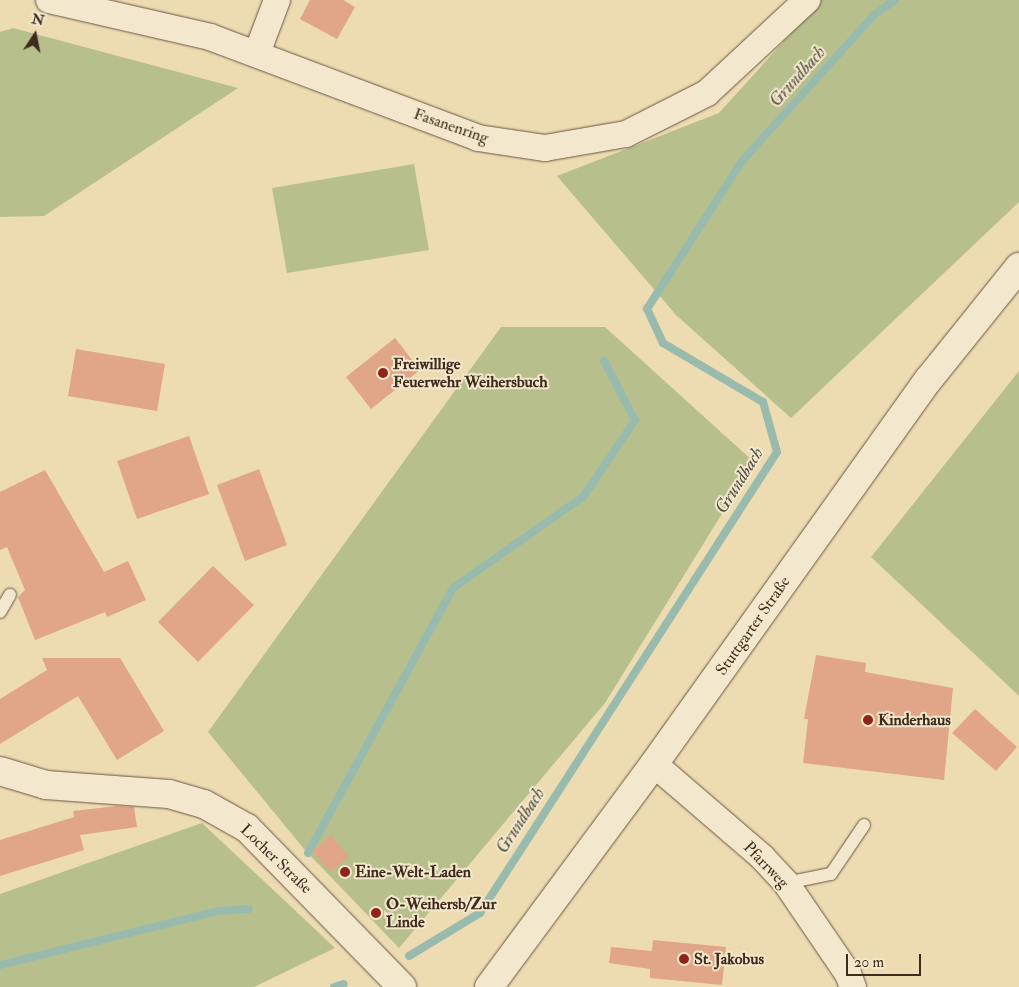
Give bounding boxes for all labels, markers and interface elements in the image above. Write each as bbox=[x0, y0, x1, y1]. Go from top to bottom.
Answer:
north arrow bbox=[10, 10, 60, 60]
text: N bbox=[30, 10, 46, 29]
water label: Grundbach bbox=[765, 42, 831, 112]
street label: Fasanenring bbox=[411, 104, 491, 148]
place label: Freiwillige Feuerwehr Weihersbuch bbox=[393, 354, 548, 392]
marker: Freiwillige Feuerwehr Weihersbuch bbox=[377, 367, 389, 379]
water label: Grundbach bbox=[711, 444, 769, 518]
street label: Stuttgarter Straße bbox=[712, 573, 794, 679]
place label: Kinderhaus bbox=[878, 710, 951, 730]
marker: Kinderhaus bbox=[862, 714, 874, 726]
water label: Grundbach bbox=[492, 784, 550, 858]
street label: Locher Straße bbox=[236, 820, 316, 898]
street label: Pfarrweg bbox=[739, 838, 793, 892]
place label: Eine-Welt-Laden bbox=[355, 862, 471, 882]
marker: Eine-Welt-Laden bbox=[339, 866, 351, 878]
place label: O-Weihersb/Zur Linde bbox=[386, 894, 496, 932]
marker: O-Weihersb/Zur Linde bbox=[370, 907, 382, 919]
scale bar bbox=[849, 944, 924, 976]
place label: St. Jakobus bbox=[694, 949, 764, 969]
marker: St. Jakobus bbox=[678, 953, 690, 965]
text: 20 m bbox=[854, 953, 884, 972]

